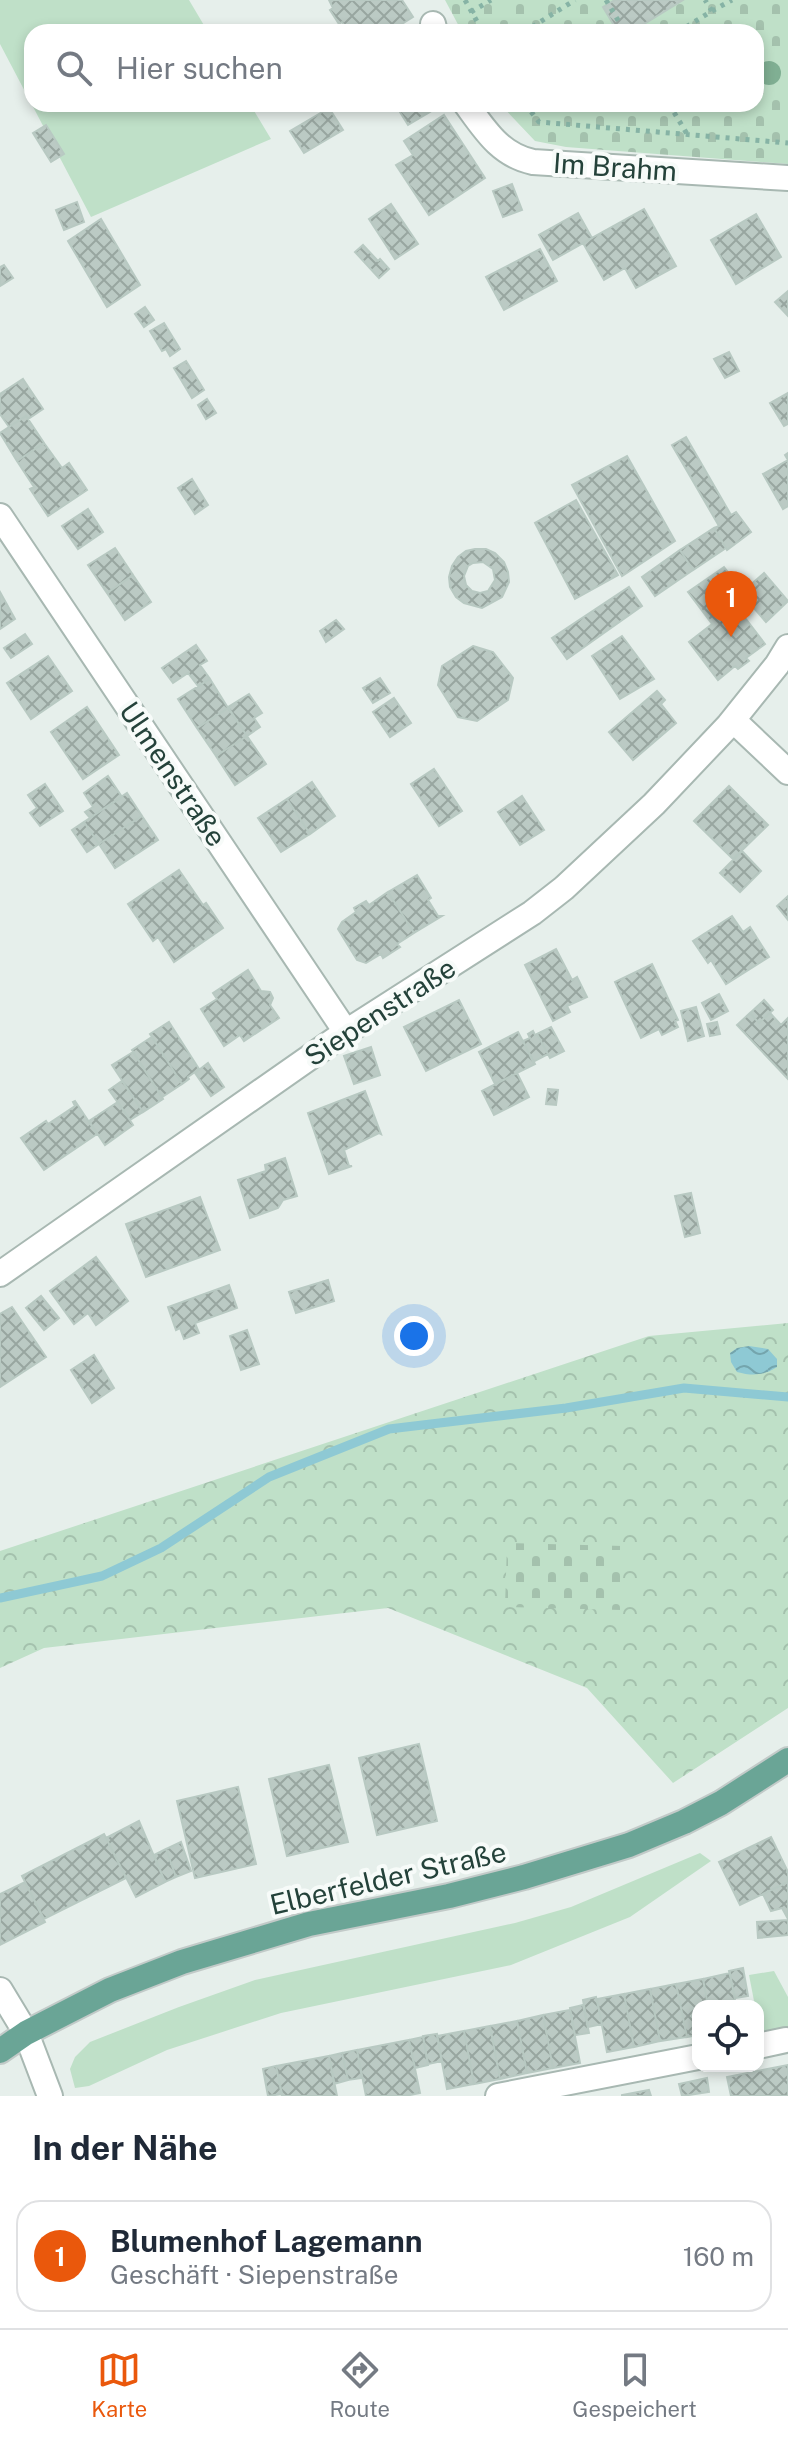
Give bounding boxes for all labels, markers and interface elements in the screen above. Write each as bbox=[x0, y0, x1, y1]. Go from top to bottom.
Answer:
search box bbox=[24, 24, 764, 112]
icon: search bbox=[52, 46, 96, 90]
text: Hier suchen bbox=[116, 50, 283, 86]
street label: Im Brahm bbox=[552, 146, 678, 187]
pin: 1 bbox=[705, 571, 757, 637]
street label: Ulmenstraße bbox=[113, 695, 234, 852]
street label: Siepenstraße bbox=[298, 951, 461, 1073]
your location bbox=[394, 1316, 434, 1356]
street label: Elberfelder Straße bbox=[267, 1834, 509, 1921]
map controls bbox=[692, 2000, 764, 2072]
button: locate bbox=[692, 2000, 764, 2072]
text: In der Nähe bbox=[32, 2128, 218, 2168]
text: Blumenhof Lagemann bbox=[110, 2223, 423, 2259]
text: 1 bbox=[54, 2241, 66, 2272]
text: 160 m bbox=[683, 2241, 754, 2272]
text: Geschäft · Siepenstraße bbox=[110, 2259, 399, 2290]
tab: Karte bbox=[91, 2348, 147, 2422]
tab: Route bbox=[330, 2348, 390, 2422]
tab: Gespeichert bbox=[572, 2348, 697, 2422]

